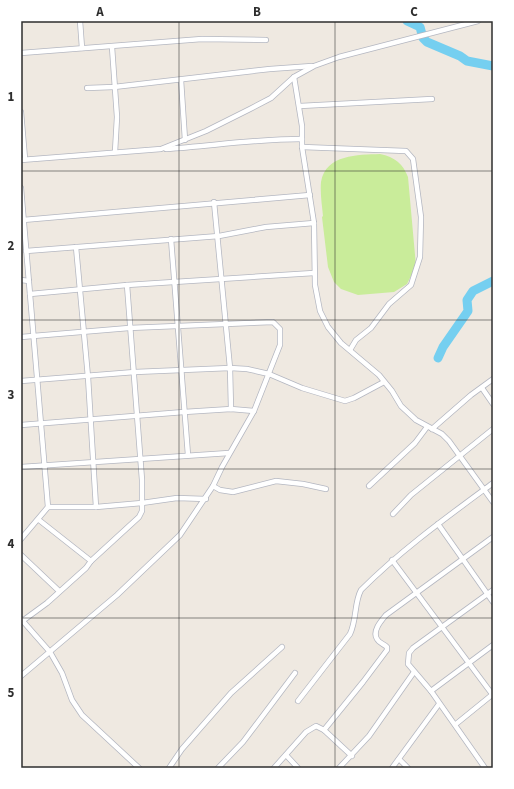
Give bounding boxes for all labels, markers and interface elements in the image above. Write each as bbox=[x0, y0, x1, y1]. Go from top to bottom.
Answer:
text: A bbox=[95, 3, 104, 21]
text: B bbox=[253, 3, 261, 21]
text: C bbox=[410, 3, 418, 21]
text: 1 bbox=[8, 88, 15, 106]
text: 2 bbox=[8, 237, 15, 255]
text: 3 bbox=[8, 386, 15, 404]
text: 4 bbox=[8, 535, 15, 553]
text: 5 bbox=[8, 684, 15, 702]

